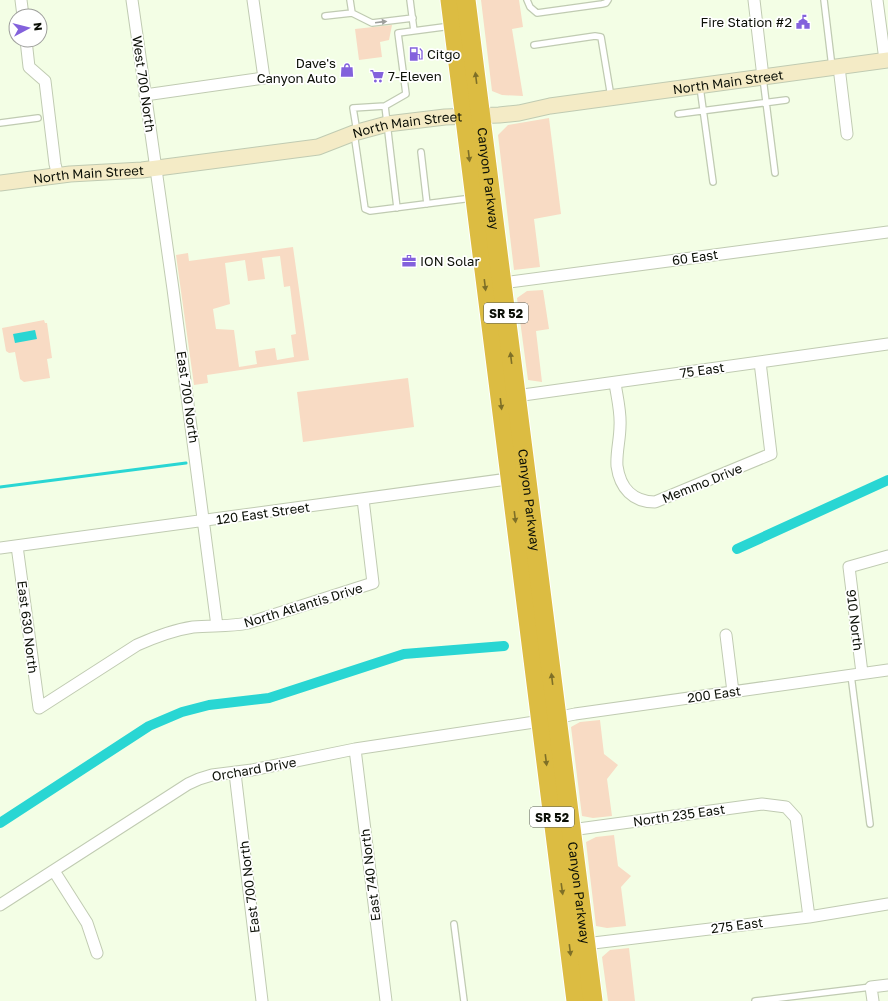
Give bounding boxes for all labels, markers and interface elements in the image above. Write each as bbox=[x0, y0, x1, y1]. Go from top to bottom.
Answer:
north arrow bbox=[8, 8, 48, 48]
place label: Fire Station #2 bbox=[700, 14, 792, 30]
public building icon: Fire Station #2 bbox=[795, 14, 811, 30]
one-way arrow bbox=[375, 19, 387, 25]
text: N bbox=[31, 22, 45, 32]
street label: West 700 North bbox=[129, 35, 159, 133]
fuel station icon: Citgo bbox=[408, 46, 424, 62]
place label: Citgo bbox=[427, 46, 461, 62]
place label: Dave's Canyon Auto bbox=[257, 55, 336, 86]
shop icon: Dave's Canyon Auto bbox=[339, 62, 355, 78]
street label: North Main Street bbox=[672, 66, 784, 97]
supermarket icon: 7-Eleven bbox=[369, 68, 385, 84]
place label: 7-Eleven bbox=[388, 68, 442, 84]
one-way arrow bbox=[472, 72, 479, 84]
street label: North Main Street bbox=[350, 108, 462, 141]
street label: Canyon Parkway bbox=[474, 126, 503, 231]
one-way arrow bbox=[466, 150, 472, 162]
street label: North Main Street bbox=[32, 162, 144, 187]
street label: 60 East bbox=[671, 246, 719, 268]
office icon: ION Solar bbox=[401, 253, 417, 269]
place label: ION Solar bbox=[420, 253, 480, 269]
one-way arrow bbox=[482, 279, 489, 291]
road number: SR 52 bbox=[484, 303, 528, 323]
street label: East 700 North bbox=[174, 350, 202, 444]
one-way arrow bbox=[508, 352, 515, 364]
street label: 75 East bbox=[679, 359, 725, 381]
one-way arrow bbox=[497, 398, 504, 410]
street label: Canyon Parkway bbox=[515, 448, 544, 553]
street label: Memmo Drive bbox=[660, 460, 744, 506]
street label: 120 East Street bbox=[215, 499, 311, 527]
one-way arrow bbox=[512, 511, 518, 523]
street label: North Atlantis Drive bbox=[242, 579, 364, 631]
street label: East 630 North bbox=[14, 580, 42, 674]
street label: 910 North bbox=[843, 588, 867, 652]
one-way arrow bbox=[549, 673, 555, 686]
street label: 200 East bbox=[686, 682, 742, 706]
street label: Orchard Drive bbox=[211, 754, 297, 784]
one-way arrow bbox=[542, 754, 549, 766]
street label: North 235 East bbox=[632, 801, 726, 829]
road number: SR 52 bbox=[530, 807, 574, 827]
street label: East 740 North bbox=[356, 828, 384, 922]
street label: East 700 North bbox=[235, 840, 263, 934]
street label: Canyon Parkway bbox=[565, 841, 594, 946]
one-way arrow bbox=[559, 883, 565, 895]
street label: 275 East bbox=[710, 914, 764, 936]
one-way arrow bbox=[567, 944, 573, 956]

